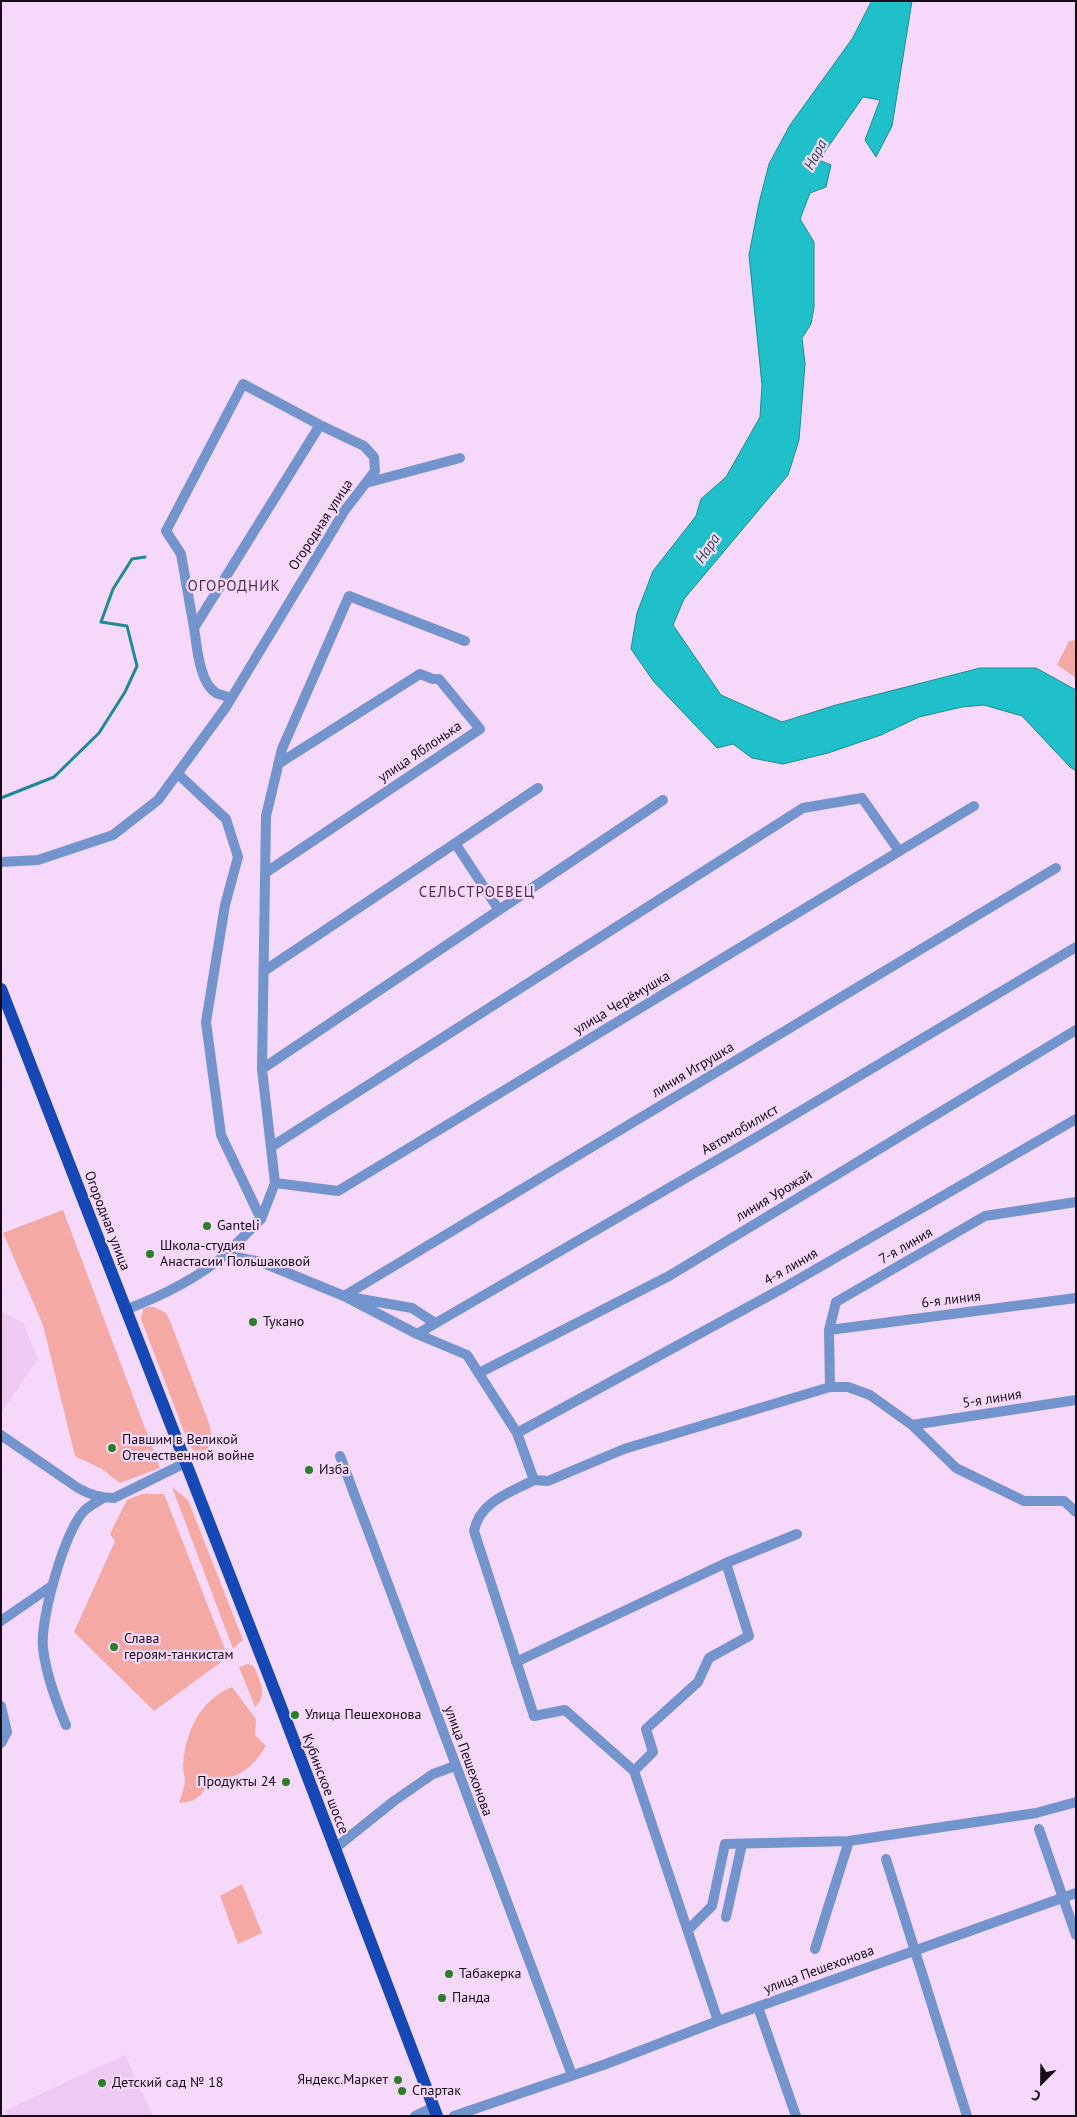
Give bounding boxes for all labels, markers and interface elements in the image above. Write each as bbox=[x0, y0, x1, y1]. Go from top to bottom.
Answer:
water label: Нара bbox=[801, 137, 831, 173]
street label: Огородная улица bbox=[285, 476, 357, 574]
water label: Нара bbox=[692, 531, 724, 567]
district label: ОГОРОДНИК bbox=[186, 578, 282, 596]
street label: улица Яблонька bbox=[375, 718, 465, 786]
district label: СЕЛЬСТРОЕВЕЦ bbox=[417, 884, 537, 902]
street label: улица Черёмушка bbox=[571, 968, 673, 1038]
street label: линия Игрушка bbox=[649, 1039, 737, 1101]
street label: Автомобилист bbox=[699, 1101, 781, 1159]
street label: линия Урожай bbox=[733, 1167, 815, 1225]
street label: Огородная улица bbox=[80, 1169, 134, 1273]
place label: Ganteli bbox=[217, 1218, 260, 1234]
marker: Ganteli bbox=[201, 1220, 213, 1232]
street label: 7-я линия bbox=[876, 1224, 936, 1268]
place label: Школа-студия Анастасии Польшаковой bbox=[160, 1238, 310, 1270]
street label: 4-я линия bbox=[761, 1245, 821, 1289]
marker: Школа-студия Анастасии Польшаковой bbox=[144, 1248, 156, 1260]
street label: 6-я линия bbox=[920, 1288, 982, 1312]
place label: Тукано bbox=[263, 1314, 304, 1330]
marker: Тукано bbox=[247, 1316, 259, 1328]
street label: 5-я линия bbox=[961, 1386, 1023, 1412]
place label: Павшим в Великой Отечественной войне bbox=[122, 1432, 254, 1464]
marker: Павшим в Великой Отечественной войне bbox=[106, 1442, 118, 1454]
place label: Изба bbox=[319, 1462, 349, 1478]
marker: Изба bbox=[303, 1464, 315, 1476]
place label: Слава героям-танкистам bbox=[124, 1631, 234, 1664]
marker: Слава героям-танкистам bbox=[108, 1641, 120, 1653]
street label: улица Пешехонова bbox=[440, 1704, 496, 1818]
place label: Улица Пешехонова bbox=[305, 1707, 421, 1723]
marker: Улица Пешехонова bbox=[289, 1709, 301, 1721]
street label: Кубинское шоссе bbox=[298, 1732, 352, 1836]
place label: Продукты 24 bbox=[197, 1774, 276, 1790]
marker: Продукты 24 bbox=[280, 1776, 292, 1788]
street label: улица Пешехонова bbox=[762, 1942, 876, 1998]
place label: Табакерка bbox=[459, 1966, 521, 1982]
marker: Табакерка bbox=[443, 1968, 455, 1980]
place label: Панда bbox=[452, 1990, 490, 2006]
marker: Панда bbox=[436, 1992, 448, 2004]
north arrow bbox=[1017, 2057, 1067, 2107]
place label: Яндекс.Маркет bbox=[297, 2072, 388, 2088]
marker: Яндекс.Маркет bbox=[392, 2074, 404, 2086]
place label: Детский сад № 18 bbox=[112, 2075, 223, 2091]
marker: Детский сад № 18 bbox=[96, 2077, 108, 2089]
place label: Спартак bbox=[412, 2083, 461, 2099]
marker: Спартак bbox=[396, 2085, 408, 2097]
text: С bbox=[1029, 2086, 1043, 2106]

